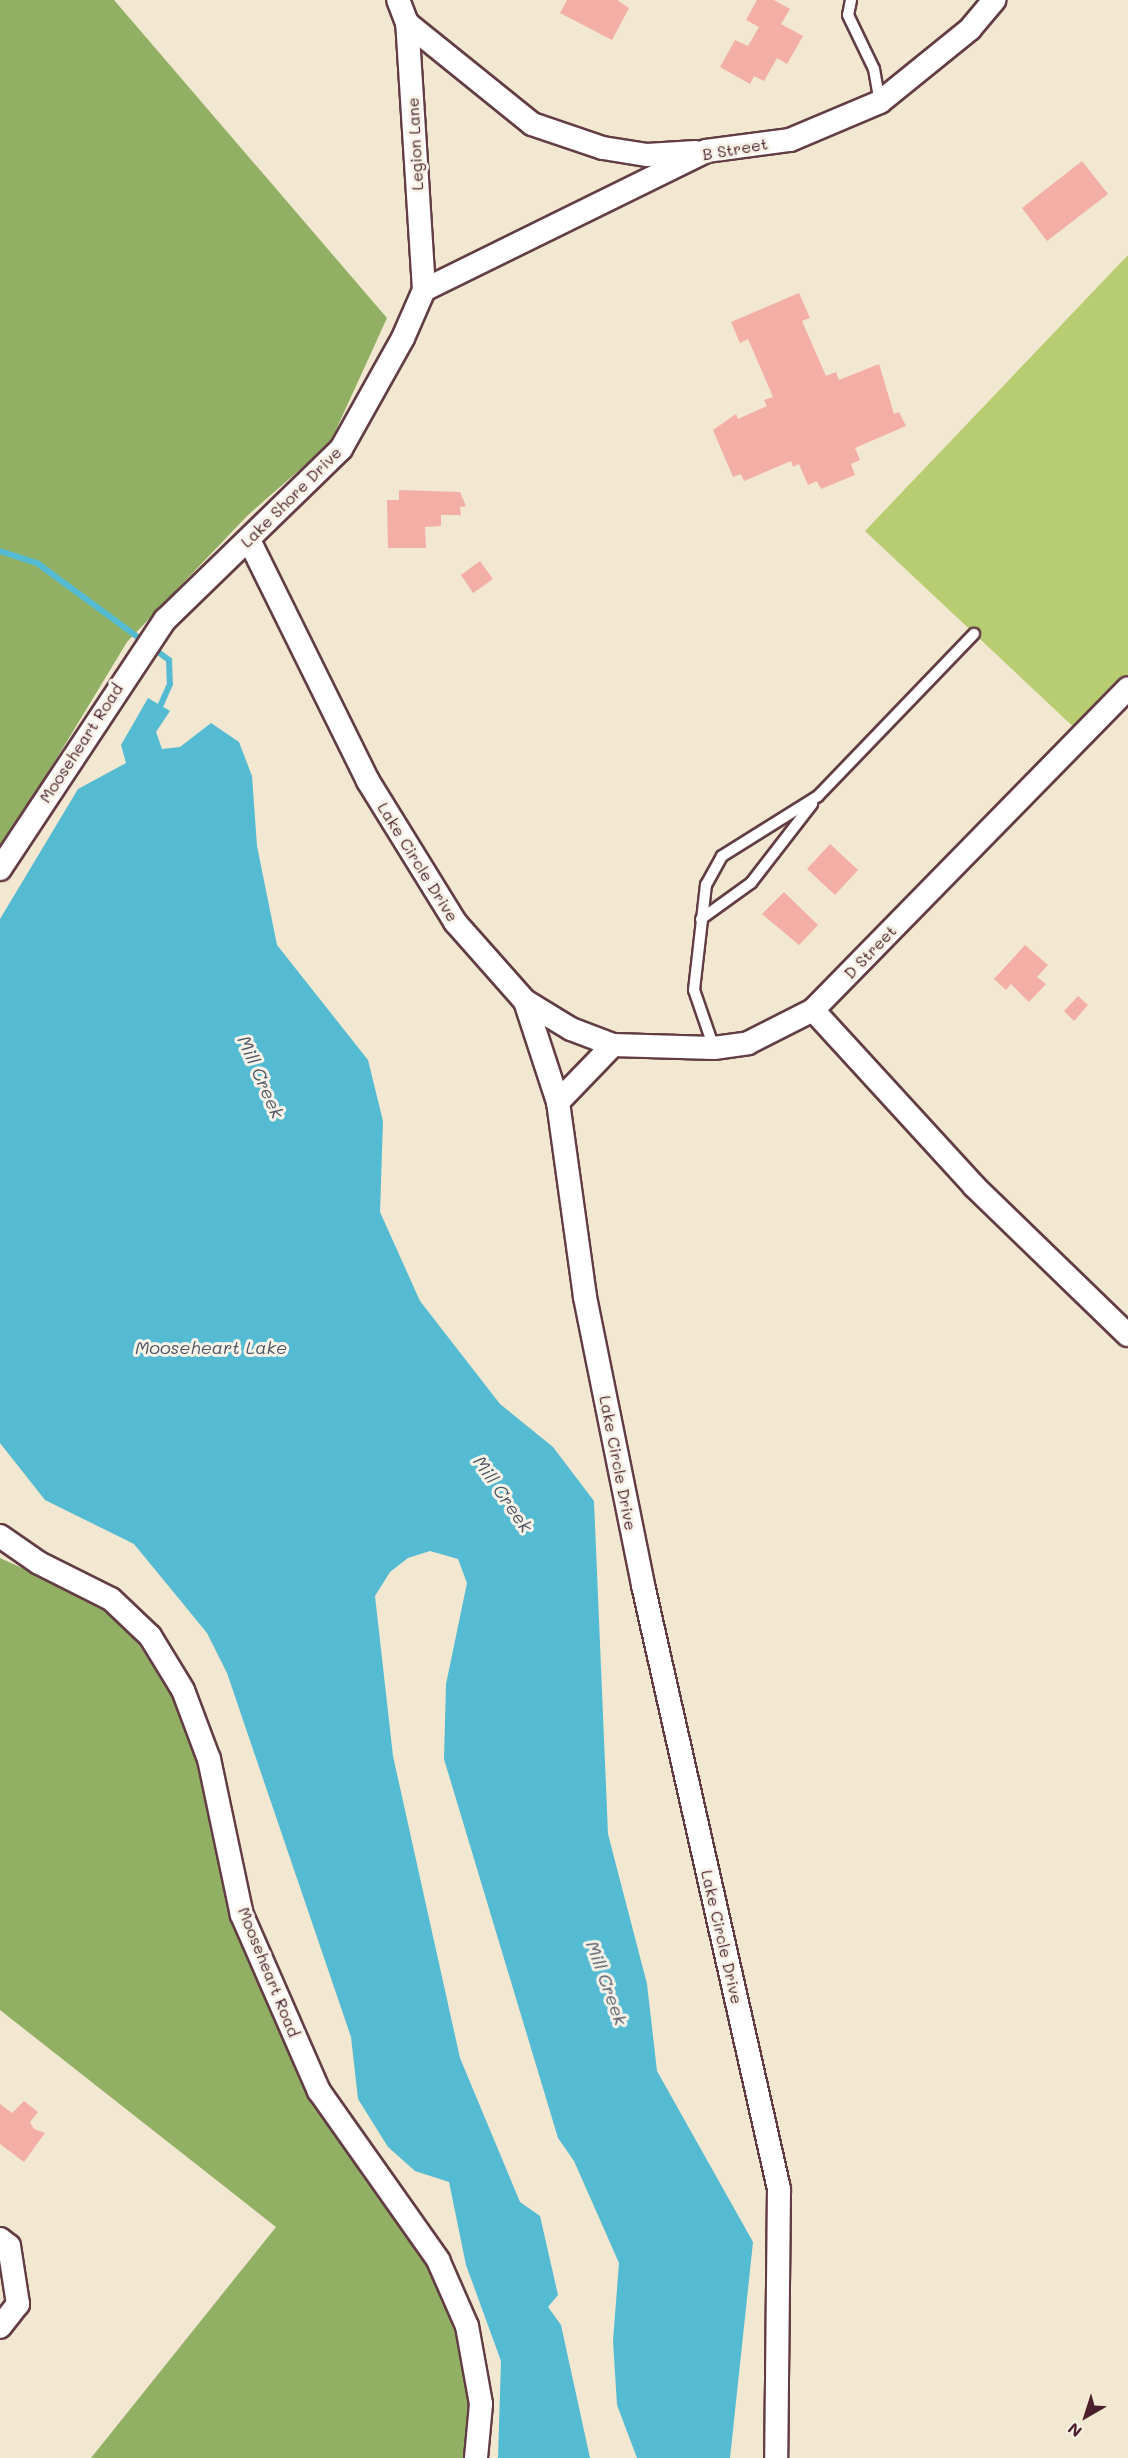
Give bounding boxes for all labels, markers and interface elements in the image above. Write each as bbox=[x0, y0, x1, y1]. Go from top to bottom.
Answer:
street label: Legion Lane bbox=[403, 97, 427, 191]
street label: B Street bbox=[701, 134, 769, 164]
street label: Lake Shore Drive bbox=[237, 443, 345, 551]
street label: Mooseheart Road bbox=[35, 680, 127, 806]
street label: Lake Circle Drive bbox=[374, 799, 462, 925]
street label: D Street bbox=[840, 921, 900, 983]
water label: Mill Creek bbox=[233, 1032, 289, 1122]
water label: Mooseheart Lake bbox=[135, 1336, 287, 1358]
street label: Lake Circle Drive bbox=[596, 1394, 640, 1532]
water label: Mill Creek bbox=[469, 1452, 537, 1536]
street label: Lake Circle Drive bbox=[697, 1868, 747, 2006]
street label: Mooseheart Road bbox=[234, 1904, 304, 2040]
water label: Mill Creek bbox=[582, 1938, 632, 2028]
north arrow bbox=[1056, 2386, 1116, 2446]
text: N bbox=[1063, 2418, 1086, 2442]

